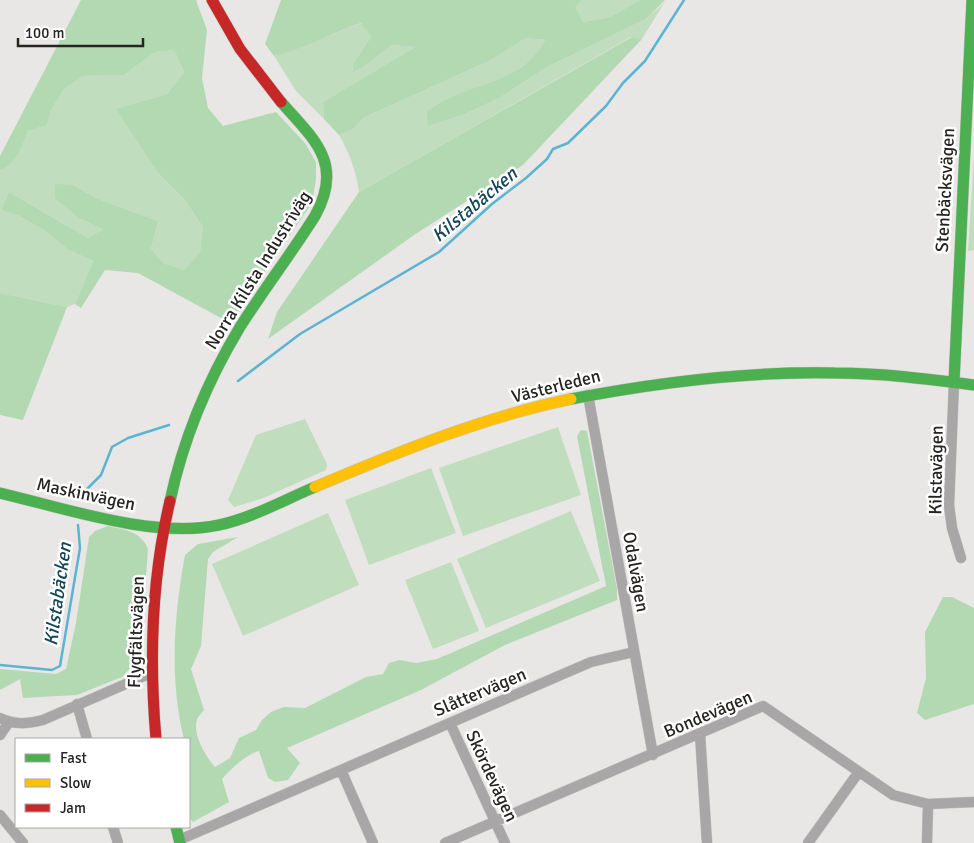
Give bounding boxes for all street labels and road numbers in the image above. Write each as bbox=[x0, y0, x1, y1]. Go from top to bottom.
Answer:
street label: Stenbäcksvägen bbox=[931, 127, 959, 253]
street label: Norra Kilsta Industriväg bbox=[200, 187, 316, 353]
street label: Västerleden bbox=[509, 364, 603, 408]
street label: Kilstavägen bbox=[924, 425, 948, 515]
street label: Maskinvägen bbox=[35, 473, 137, 515]
street label: Odalvägen bbox=[618, 530, 654, 614]
street label: Flygfältsvägen bbox=[123, 576, 149, 688]
street label: Slåttervägen bbox=[430, 663, 530, 721]
street label: Bondevägen bbox=[660, 686, 756, 742]
street label: Skördevägen bbox=[461, 727, 523, 825]

